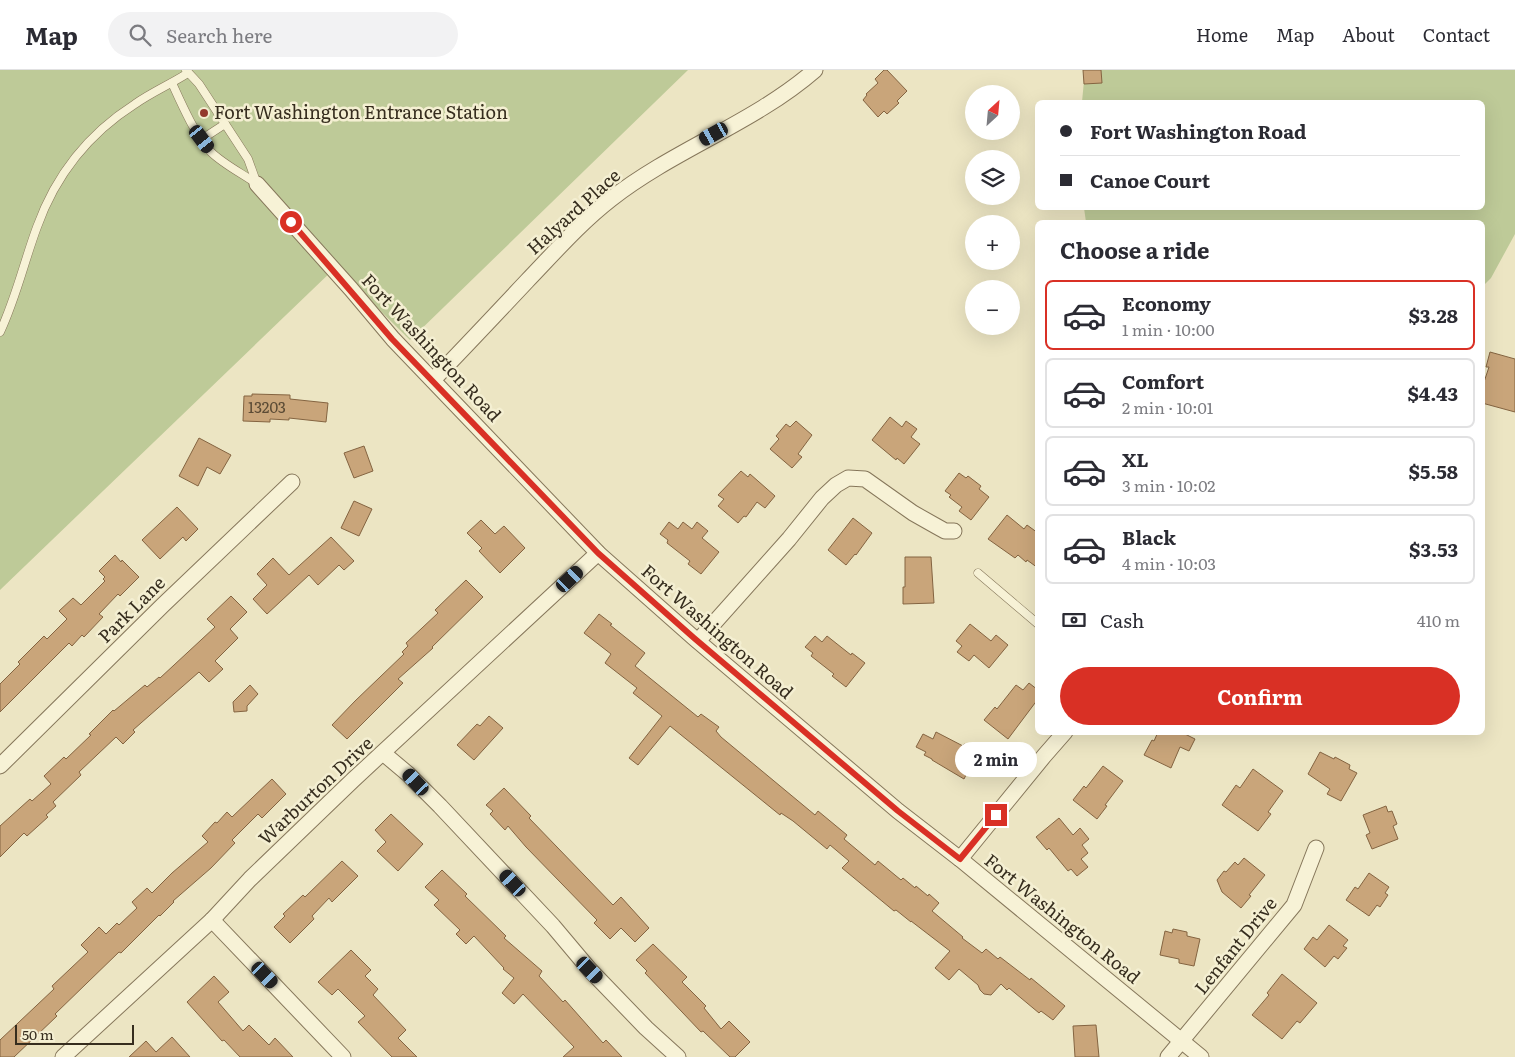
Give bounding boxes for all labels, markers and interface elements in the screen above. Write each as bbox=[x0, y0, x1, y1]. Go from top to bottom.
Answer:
search box bbox=[108, 12, 458, 57]
text: Map bbox=[25, 17, 78, 52]
icon: search bbox=[126, 21, 154, 49]
text: Search here bbox=[166, 21, 272, 49]
text: Home bbox=[1196, 21, 1248, 48]
text: Map bbox=[1276, 21, 1314, 48]
text: About bbox=[1342, 21, 1395, 48]
text: Contact bbox=[1423, 21, 1490, 48]
north arrow bbox=[965, 85, 1020, 140]
map controls bbox=[965, 85, 1020, 335]
place label: Fort Washington Entrance Station bbox=[214, 98, 508, 125]
marker: Fort Washington Entrance Station bbox=[198, 107, 210, 119]
text: Fort Washington Road bbox=[1090, 117, 1307, 145]
car bbox=[697, 120, 730, 148]
car bbox=[186, 123, 217, 155]
button: layers bbox=[965, 150, 1020, 205]
street label: Halyard Place bbox=[520, 162, 626, 260]
text: Canoe Court bbox=[1090, 166, 1210, 194]
route start bbox=[280, 211, 302, 233]
button: + bbox=[965, 215, 1020, 270]
text: Choose a ride bbox=[1060, 233, 1209, 266]
street label: Fort Washington Road bbox=[356, 267, 508, 427]
button: − bbox=[965, 280, 1020, 335]
text: Economy bbox=[1122, 289, 1211, 317]
icon: car bbox=[1062, 293, 1107, 338]
text: $3.28 bbox=[1408, 301, 1458, 329]
text: 1 min · 10:00 bbox=[1122, 317, 1214, 341]
text: Comfort bbox=[1122, 367, 1204, 395]
icon: car bbox=[1062, 371, 1107, 416]
text: $4.43 bbox=[1407, 379, 1458, 407]
house number: 13203 bbox=[248, 395, 286, 418]
text: 2 min · 10:01 bbox=[1122, 395, 1213, 419]
text: XL bbox=[1122, 445, 1149, 473]
icon: car bbox=[1062, 449, 1107, 494]
text: $5.58 bbox=[1409, 457, 1458, 485]
text: 3 min · 10:02 bbox=[1122, 473, 1215, 497]
text: Black bbox=[1122, 523, 1176, 551]
icon: car bbox=[1062, 527, 1107, 572]
text: $3.53 bbox=[1409, 535, 1458, 563]
text: 4 min · 10:03 bbox=[1122, 551, 1216, 575]
street label: Fort Washington Road bbox=[636, 557, 800, 705]
car bbox=[553, 563, 586, 595]
street label: Park Lane bbox=[91, 569, 171, 649]
icon: cash bbox=[1060, 606, 1088, 634]
text: Cash bbox=[1100, 606, 1144, 634]
text: 410 m bbox=[1417, 608, 1460, 632]
button: Confirm bbox=[1060, 667, 1460, 725]
street label: Warburton Drive bbox=[252, 729, 378, 850]
callout: 2 min bbox=[955, 742, 1037, 778]
text: 2 min bbox=[974, 747, 1018, 771]
car bbox=[400, 766, 431, 798]
route end bbox=[985, 804, 1007, 826]
street label: Fort Washington Road bbox=[979, 846, 1147, 989]
car bbox=[497, 867, 528, 899]
street label: Lenfant Drive bbox=[1187, 891, 1283, 1000]
car bbox=[574, 954, 605, 986]
car bbox=[249, 959, 280, 991]
scale bar bbox=[15, 1022, 134, 1045]
text: 50 m bbox=[22, 1024, 54, 1044]

